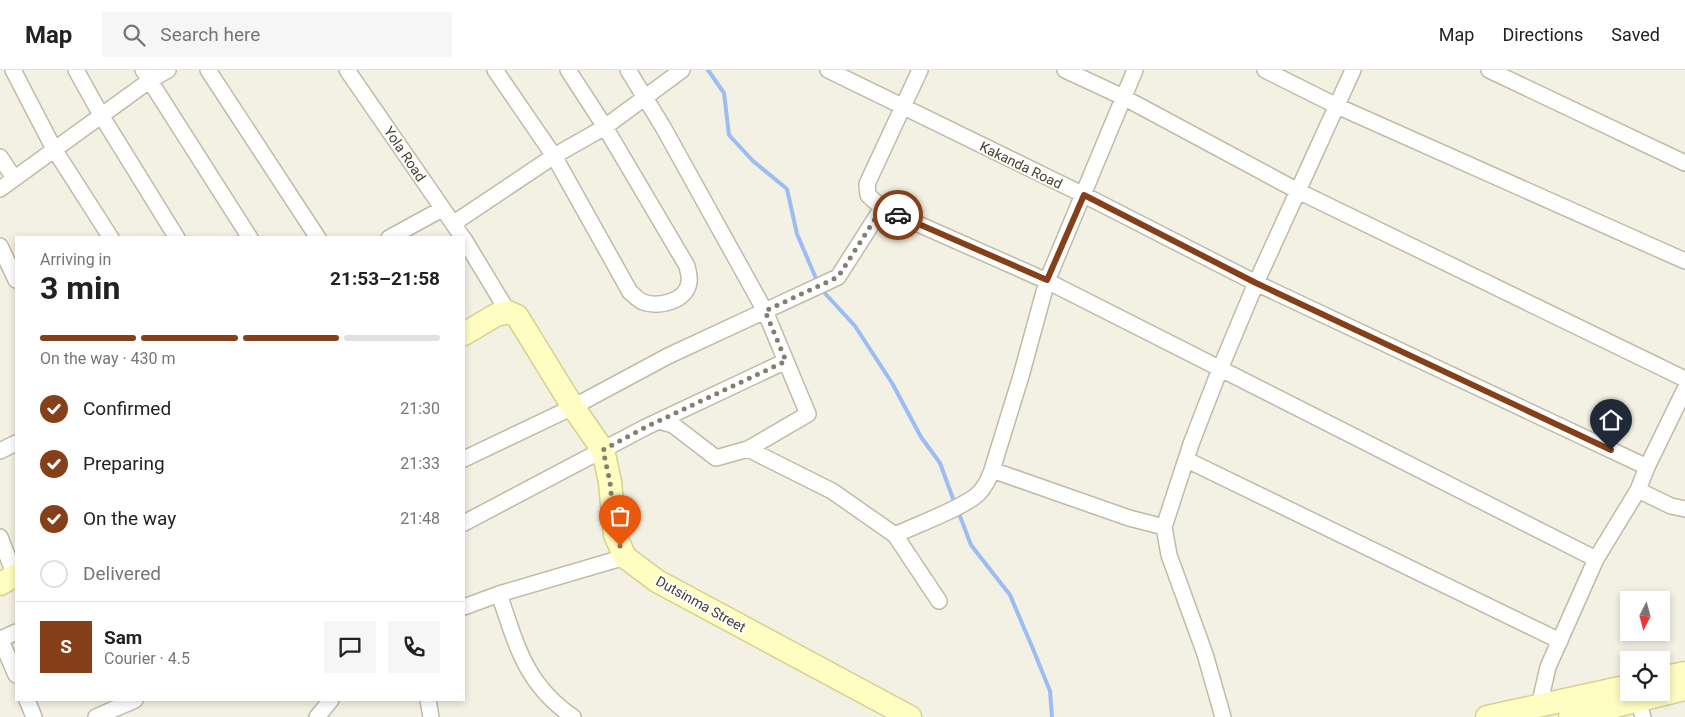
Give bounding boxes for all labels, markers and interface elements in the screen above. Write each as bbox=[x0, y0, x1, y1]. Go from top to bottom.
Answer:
search box bbox=[102, 12, 452, 57]
text: Map bbox=[25, 21, 72, 49]
icon: search bbox=[120, 21, 148, 49]
text: Search here bbox=[160, 23, 260, 46]
text: Map bbox=[1439, 24, 1474, 45]
text: Directions bbox=[1502, 24, 1583, 45]
text: Saved bbox=[1611, 24, 1660, 45]
street label: Yola Road bbox=[381, 124, 429, 184]
street label: Kakanda Road bbox=[977, 138, 1065, 192]
courier bbox=[873, 190, 923, 240]
icon: car bbox=[884, 201, 912, 229]
text: Arriving in bbox=[40, 250, 111, 269]
text: 21:53–21:58 bbox=[330, 267, 440, 290]
text: 3 min bbox=[40, 269, 120, 307]
text: On the way · 430 m bbox=[40, 349, 176, 368]
icon: check bbox=[40, 395, 68, 423]
text: Confirmed bbox=[83, 397, 171, 420]
text: 21:30 bbox=[400, 399, 440, 418]
pin bbox=[1590, 399, 1632, 450]
icon: home bbox=[1597, 406, 1625, 434]
icon: check bbox=[40, 450, 68, 478]
text: Preparing bbox=[83, 452, 165, 475]
text: 21:33 bbox=[400, 454, 440, 473]
pin bbox=[599, 495, 641, 546]
icon: bag bbox=[606, 502, 634, 530]
icon: check bbox=[40, 505, 68, 533]
text: On the way bbox=[83, 507, 176, 530]
text: 21:48 bbox=[400, 509, 440, 528]
text: Delivered bbox=[83, 562, 161, 585]
street label: Dutsinma Street bbox=[653, 573, 749, 635]
north arrow bbox=[1620, 591, 1670, 641]
map controls bbox=[1620, 591, 1670, 701]
button: chat bbox=[324, 621, 376, 673]
button: phone bbox=[388, 621, 440, 673]
text: Sam bbox=[104, 626, 142, 649]
text: S bbox=[60, 635, 72, 658]
text: Courier · 4.5 bbox=[104, 649, 190, 668]
button: locate bbox=[1620, 651, 1670, 701]

